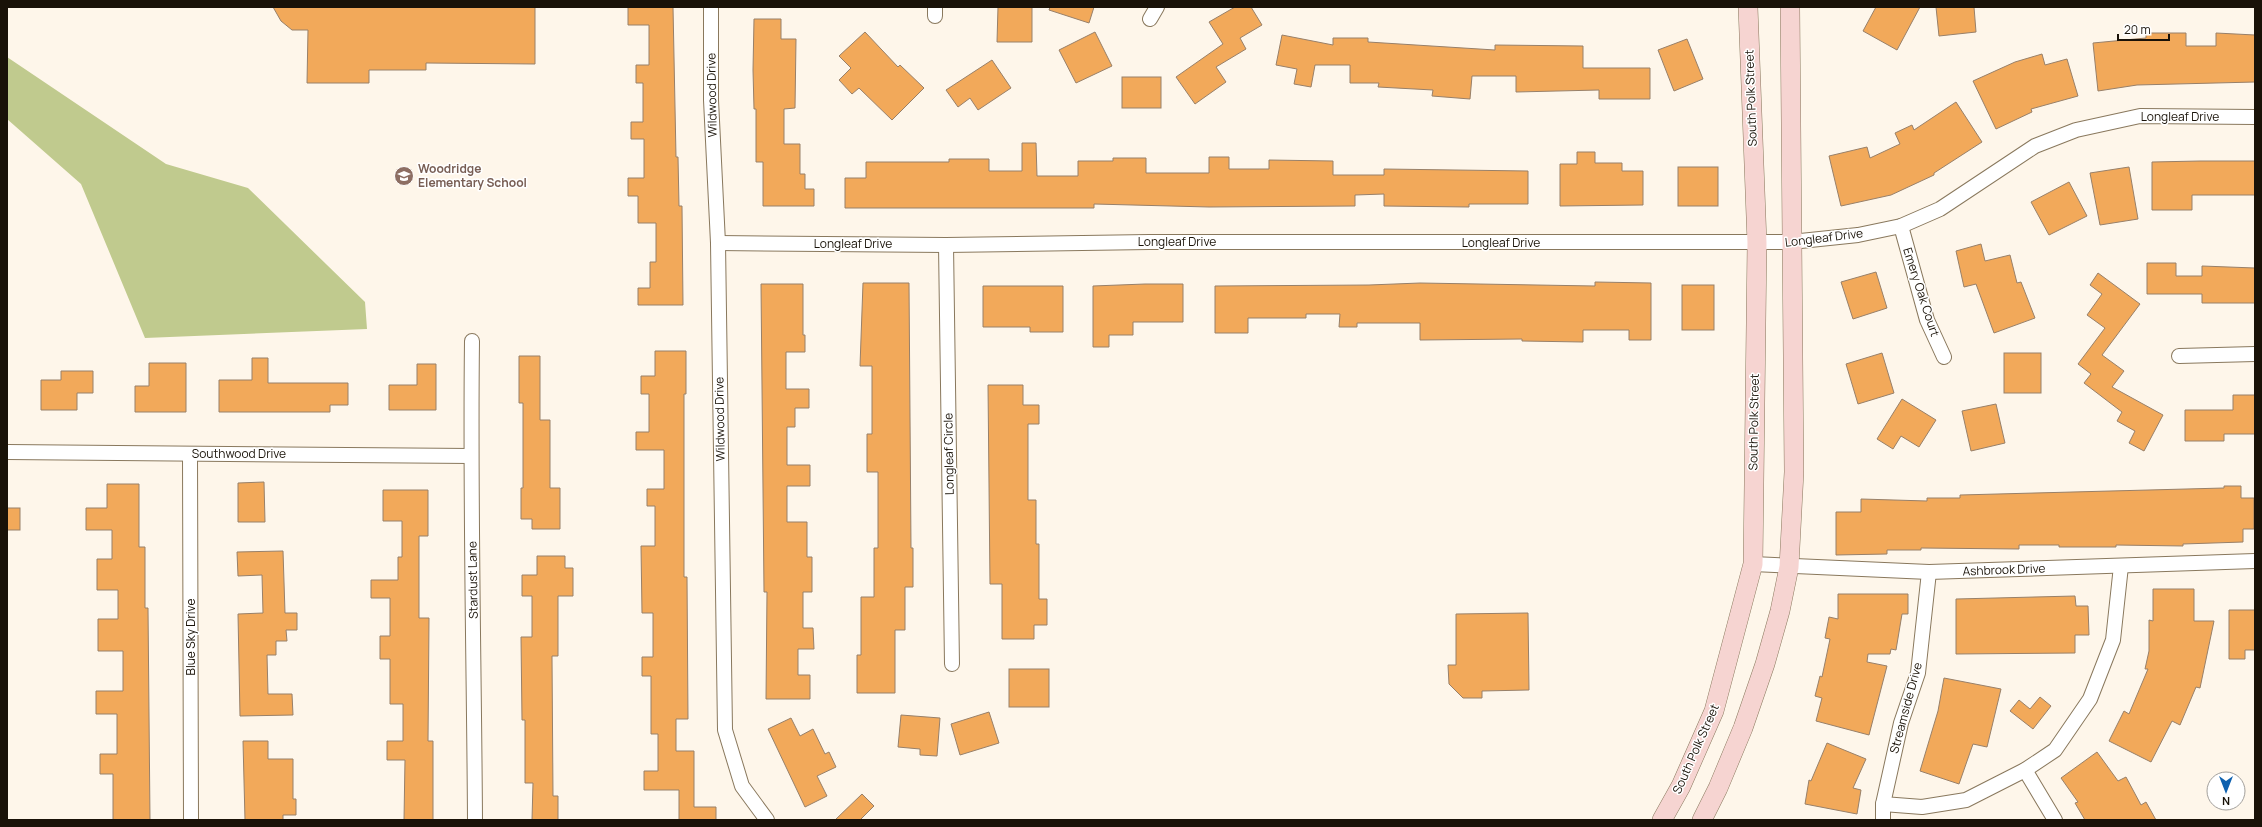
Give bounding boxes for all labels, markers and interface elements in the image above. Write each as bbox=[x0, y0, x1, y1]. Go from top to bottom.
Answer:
scale bar bbox=[2118, 16, 2169, 42]
text: 20 m bbox=[2124, 21, 2151, 38]
street label: South Polk Street bbox=[1740, 49, 1761, 147]
street label: Wildwood Drive bbox=[702, 53, 721, 137]
street label: Longleaf Drive bbox=[2141, 108, 2219, 125]
place label: Woodridge Elementary School bbox=[418, 160, 527, 191]
school or university icon: Woodridge Elementary School bbox=[393, 165, 415, 187]
street label: Longleaf Drive bbox=[1784, 224, 1864, 251]
street label: Longleaf Drive bbox=[1138, 233, 1216, 250]
street label: Longleaf Drive bbox=[1462, 234, 1540, 251]
street label: Longleaf Drive bbox=[814, 235, 892, 252]
street label: Emery Oak Court bbox=[1899, 245, 1944, 339]
street label: South Polk Street bbox=[1744, 373, 1763, 470]
street label: Wildwood Drive bbox=[710, 377, 729, 461]
street label: Longleaf Circle bbox=[939, 413, 958, 495]
street label: Southwood Drive bbox=[192, 445, 286, 462]
street label: Stardust Lane bbox=[463, 541, 482, 619]
street label: Ashbrook Drive bbox=[1962, 560, 2046, 579]
street label: Blue Sky Drive bbox=[182, 599, 199, 675]
street label: Streamside Drive bbox=[1885, 660, 1926, 755]
street label: South Polk Street bbox=[1668, 701, 1723, 796]
north arrow bbox=[2206, 771, 2246, 811]
text: N bbox=[2222, 794, 2230, 809]

